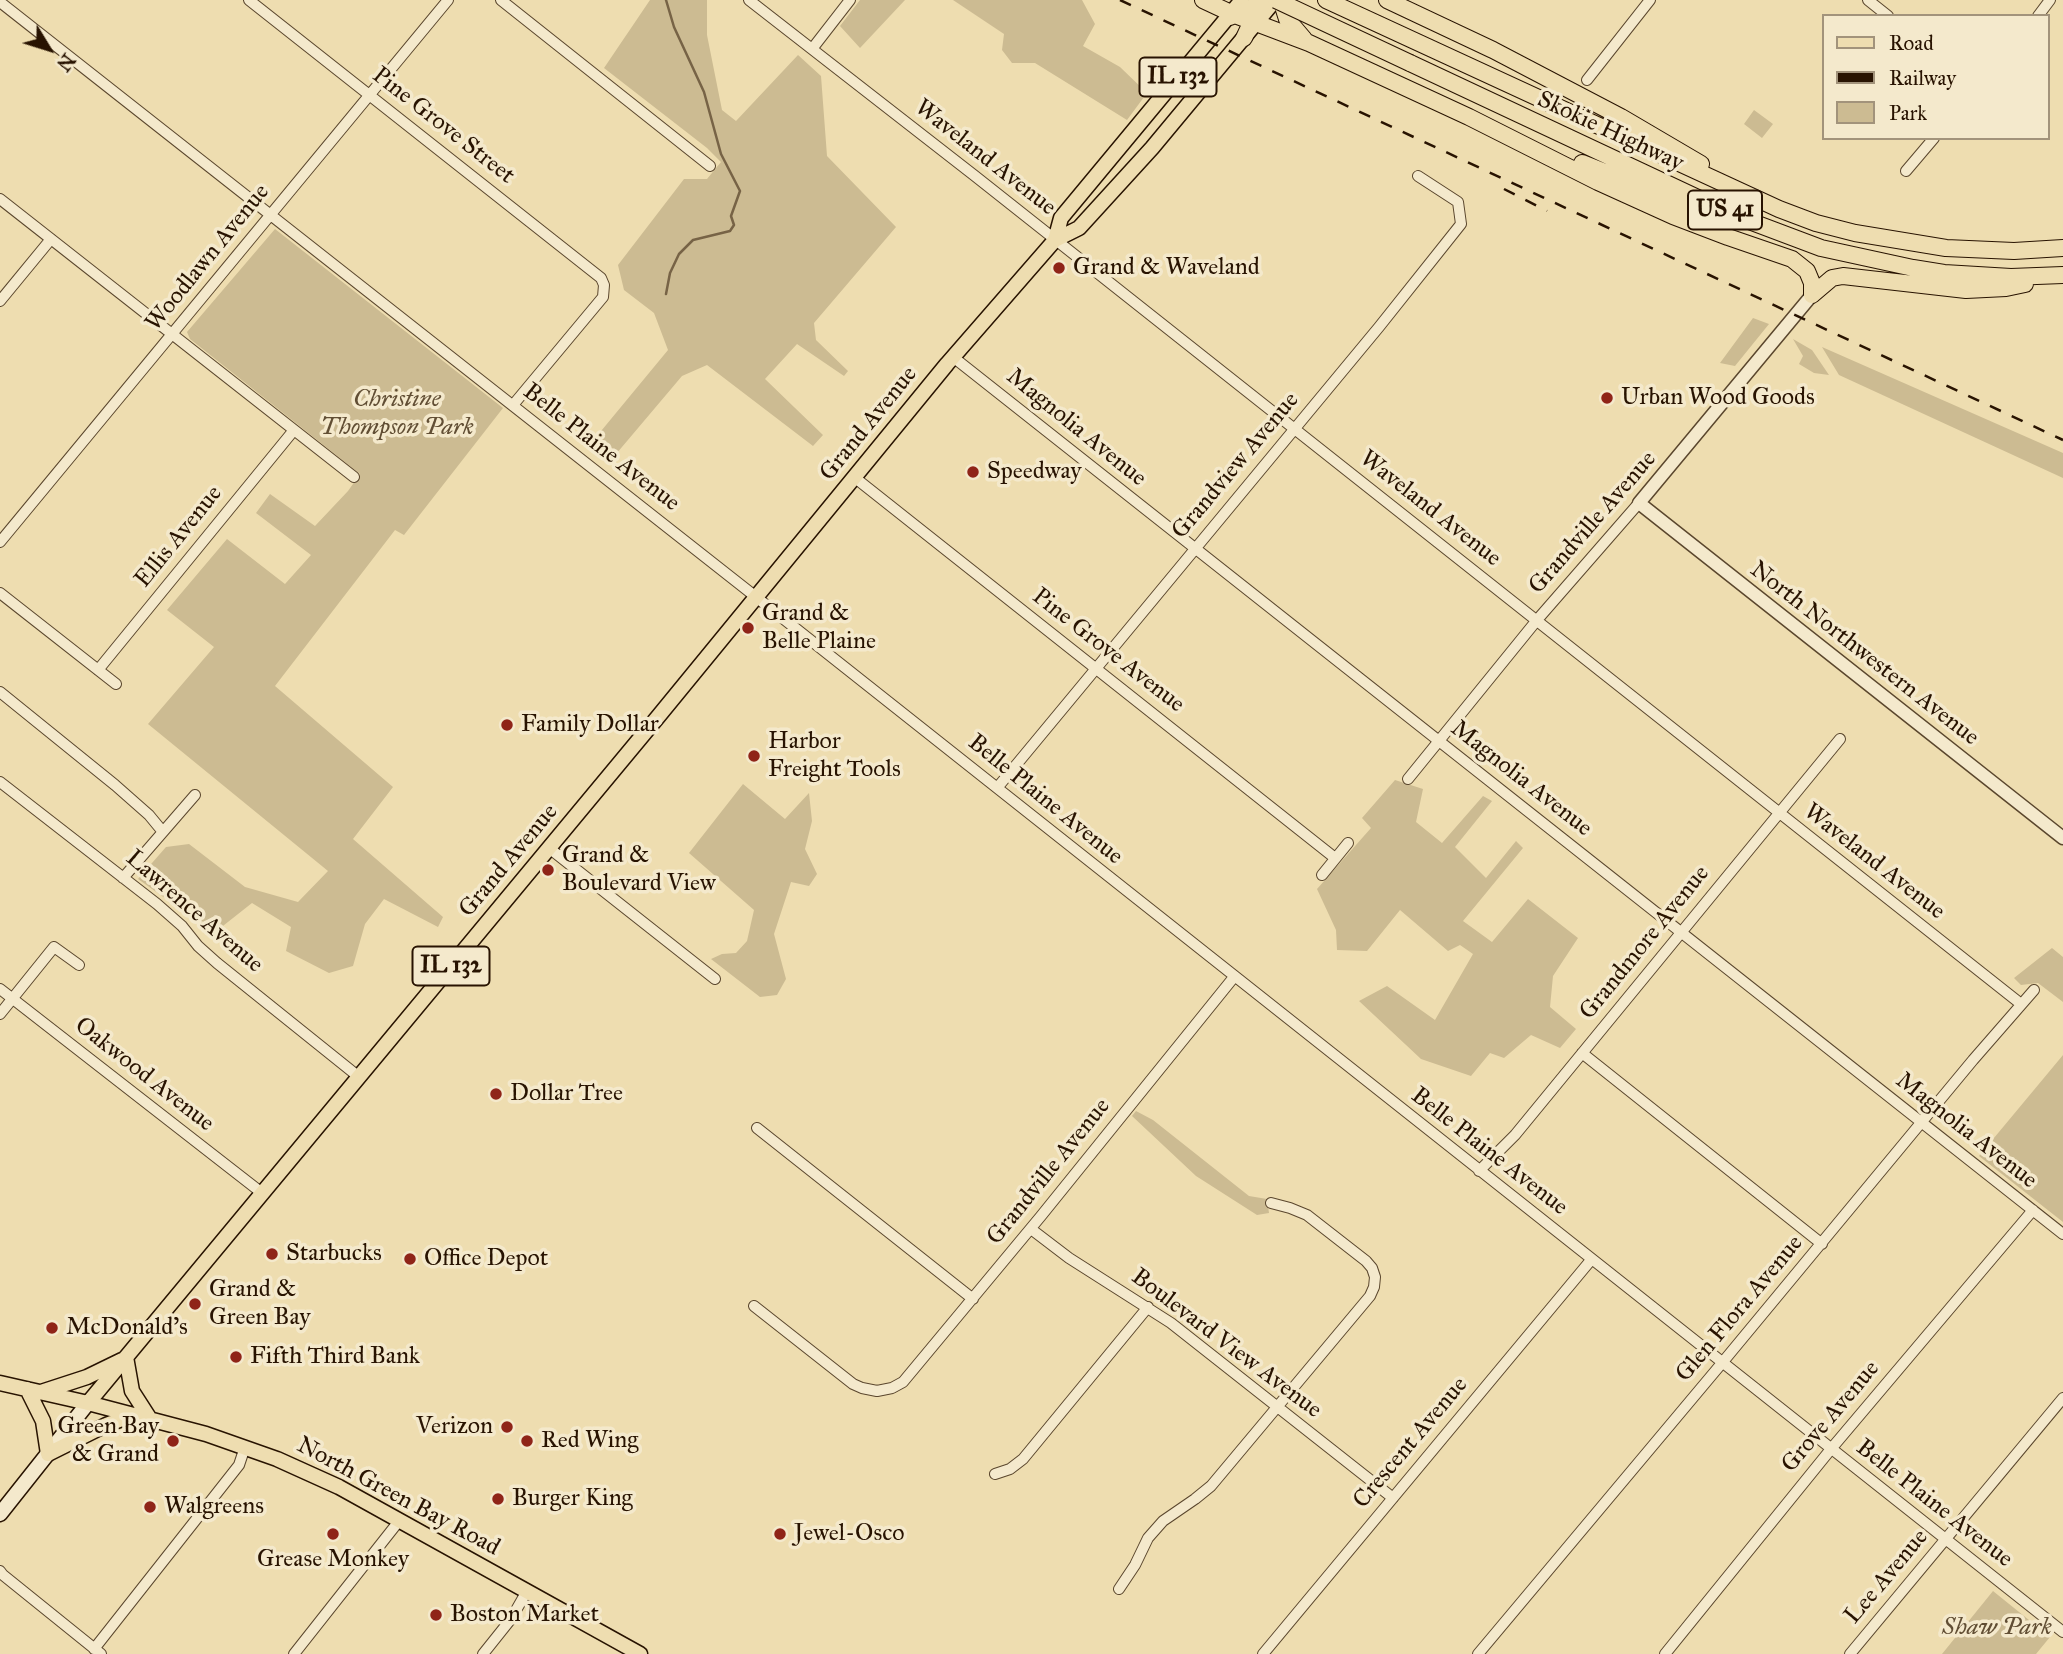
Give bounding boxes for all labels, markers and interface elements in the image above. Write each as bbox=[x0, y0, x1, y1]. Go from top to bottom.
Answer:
north arrow bbox=[14, 14, 84, 84]
legend bbox=[1822, 14, 2049, 140]
text: Road bbox=[1889, 30, 1934, 56]
text: N bbox=[52, 49, 80, 76]
road number: IL 132 bbox=[1140, 58, 1216, 96]
street label: Pine Grove Street bbox=[366, 61, 520, 191]
text: Railway bbox=[1889, 65, 1956, 91]
street label: Skokie Highway bbox=[1532, 86, 1688, 178]
street label: Waveland Avenue bbox=[909, 94, 1061, 222]
text: Park bbox=[1889, 100, 1927, 126]
street label: Woodlawn Avenue bbox=[140, 179, 276, 337]
road number: US 41 bbox=[1688, 190, 1762, 230]
place label: Grand & Waveland bbox=[1073, 254, 1260, 282]
marker: Grand & Waveland bbox=[1051, 260, 1067, 276]
street label: Grand Avenue bbox=[814, 361, 924, 487]
street label: Magnolia Avenue bbox=[1000, 363, 1152, 493]
street label: Belle Plaine Avenue bbox=[517, 378, 685, 518]
place label: Urban Wood Goods bbox=[1621, 384, 1815, 412]
park label: Christine Thompson Park bbox=[320, 386, 474, 442]
street label: Grandview Avenue bbox=[1166, 387, 1306, 545]
marker: Urban Wood Goods bbox=[1599, 390, 1615, 406]
street label: Waveland Avenue bbox=[1354, 445, 1506, 573]
street label: Grandville Avenue bbox=[1523, 446, 1663, 600]
place label: Speedway bbox=[987, 458, 1081, 486]
marker: Speedway bbox=[965, 464, 981, 480]
street label: Ellis Avenue bbox=[129, 480, 229, 594]
street label: North Northwestern Avenue bbox=[1744, 556, 1984, 752]
street label: Pine Grove Avenue bbox=[1026, 583, 1190, 719]
place label: Grand & Belle Plaine bbox=[762, 600, 876, 656]
marker: Grand & Belle Plaine bbox=[740, 620, 756, 636]
place label: Family Dollar bbox=[521, 711, 659, 739]
street label: Magnolia Avenue bbox=[1444, 715, 1598, 843]
marker: Family Dollar bbox=[499, 717, 515, 733]
place label: Harbor Freight Tools bbox=[768, 728, 901, 784]
street label: Belle Plaine Avenue bbox=[962, 729, 1128, 871]
marker: Harbor Freight Tools bbox=[746, 748, 762, 764]
street label: Waveland Avenue bbox=[1798, 798, 1950, 926]
street label: Grand Avenue bbox=[453, 799, 565, 923]
place label: Grand & Boulevard View bbox=[562, 842, 716, 898]
street label: Lawrence Avenue bbox=[119, 845, 269, 979]
street label: Grandmore Avenue bbox=[1574, 860, 1716, 1026]
marker: Grand & Boulevard View bbox=[540, 862, 556, 878]
road number: IL 132 bbox=[412, 946, 490, 986]
street label: Oakwood Avenue bbox=[69, 1012, 219, 1138]
street label: Magnolia Avenue bbox=[1889, 1067, 2043, 1195]
place label: Dollar Tree bbox=[510, 1080, 623, 1108]
street label: Belle Plaine Avenue bbox=[1405, 1082, 1573, 1222]
marker: Dollar Tree bbox=[488, 1086, 504, 1102]
street label: Grandville Avenue bbox=[981, 1093, 1117, 1251]
street label: Glen Flora Avenue bbox=[1670, 1230, 1810, 1388]
place label: Starbucks bbox=[286, 1240, 382, 1268]
place label: Office Depot bbox=[424, 1245, 548, 1273]
marker: Starbucks bbox=[264, 1246, 280, 1262]
marker: Office Depot bbox=[402, 1251, 418, 1267]
street label: Boulevard View Avenue bbox=[1125, 1263, 1327, 1425]
place label: Grand & Green Bay bbox=[209, 1276, 310, 1332]
marker: Grand & Green Bay bbox=[187, 1296, 203, 1312]
place label: McDonald's bbox=[66, 1314, 188, 1342]
marker: McDonald's bbox=[44, 1320, 60, 1336]
place label: Fifth Third Bank bbox=[250, 1343, 420, 1371]
marker: Fifth Third Bank bbox=[228, 1349, 244, 1365]
street label: Grove Avenue bbox=[1776, 1355, 1886, 1479]
street label: Crescent Avenue bbox=[1348, 1371, 1474, 1515]
place label: Green Bay & Grand bbox=[58, 1413, 159, 1469]
place label: Verizon bbox=[416, 1413, 493, 1441]
marker: Verizon bbox=[499, 1419, 515, 1435]
place label: Red Wing bbox=[541, 1427, 639, 1455]
street label: North Green Bay Road bbox=[292, 1431, 504, 1563]
marker: Green Bay & Grand bbox=[165, 1433, 181, 1449]
marker: Red Wing bbox=[519, 1433, 535, 1449]
street label: Belle Plaine Avenue bbox=[1850, 1434, 2018, 1574]
place label: Burger King bbox=[512, 1485, 633, 1513]
marker: Burger King bbox=[490, 1491, 506, 1507]
place label: Walgreens bbox=[164, 1493, 264, 1521]
marker: Walgreens bbox=[142, 1499, 158, 1515]
place label: Jewel-Osco bbox=[794, 1520, 905, 1548]
street label: Lee Avenue bbox=[1839, 1524, 1935, 1630]
marker: Grease Monkey bbox=[325, 1526, 341, 1542]
marker: Jewel-Osco bbox=[772, 1526, 788, 1542]
place label: Grease Monkey bbox=[257, 1546, 409, 1574]
place label: Boston Market bbox=[450, 1601, 599, 1629]
marker: Boston Market bbox=[428, 1607, 444, 1623]
park label: Shaw Park bbox=[1942, 1614, 2052, 1642]

